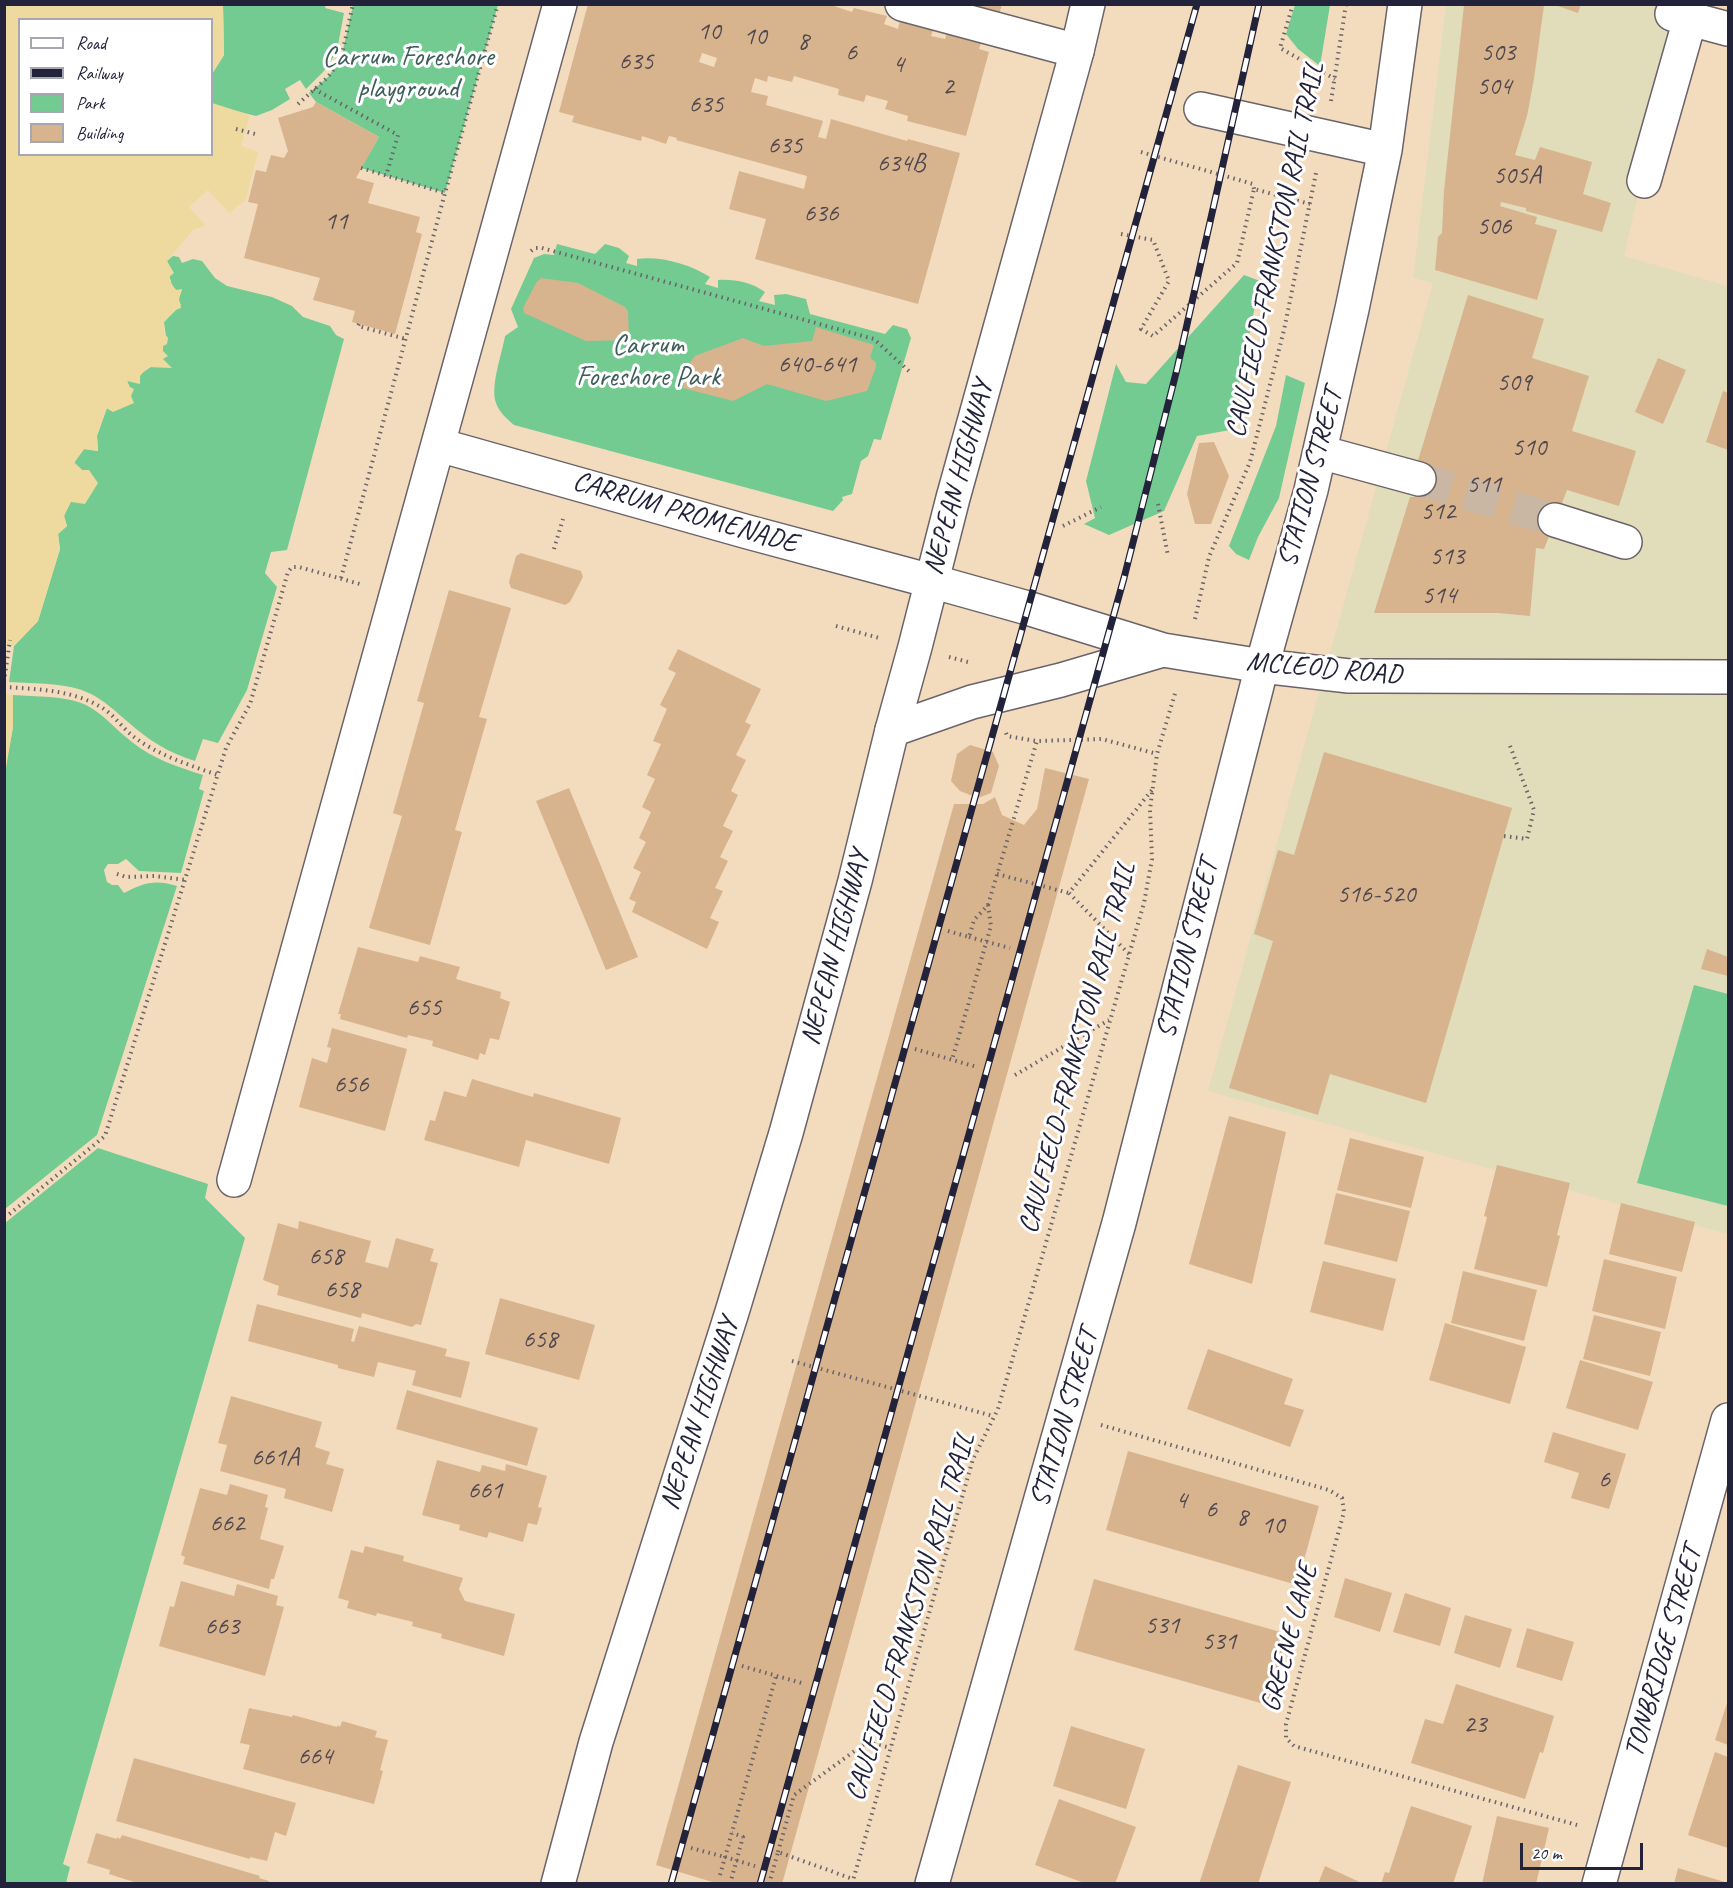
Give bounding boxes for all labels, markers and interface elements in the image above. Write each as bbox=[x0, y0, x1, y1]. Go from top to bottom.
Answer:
house number: 10 bbox=[697, 16, 721, 48]
legend bbox=[18, 18, 213, 156]
house number: 10 bbox=[743, 21, 767, 53]
house number: 8 bbox=[797, 26, 809, 58]
text: Road bbox=[76, 32, 106, 54]
house number: 6 bbox=[845, 37, 857, 69]
house number: 503 bbox=[1480, 37, 1516, 69]
park label: Carrum Foreshore playground bbox=[323, 41, 493, 107]
house number: 635 bbox=[618, 46, 654, 78]
house number: 4 bbox=[892, 49, 904, 81]
street label: CAULFIELD-FRANKSTON RAIL TRAIL bbox=[1220, 59, 1332, 441]
text: Railway bbox=[76, 62, 123, 84]
house number: 2 bbox=[942, 71, 954, 103]
house number: 504 bbox=[1476, 71, 1512, 103]
house number: 635 bbox=[688, 89, 724, 121]
text: Park bbox=[76, 92, 105, 114]
text: Building bbox=[76, 122, 123, 144]
house number: 635 bbox=[767, 130, 803, 162]
house number: 634B bbox=[877, 148, 925, 180]
house number: 505A bbox=[1493, 160, 1541, 192]
house number: 636 bbox=[803, 198, 839, 230]
house number: 11 bbox=[324, 206, 348, 238]
house number: 506 bbox=[1476, 211, 1512, 243]
park label: Carrum Foreshore Park bbox=[576, 329, 720, 395]
house number: 640-641 bbox=[778, 349, 856, 381]
house number: 509 bbox=[1496, 367, 1532, 399]
street label: NEPEAN HIGHWAY bbox=[917, 377, 1001, 579]
street label: STATION STREET bbox=[1271, 385, 1351, 571]
house number: 510 bbox=[1511, 432, 1547, 464]
street label: CARRUM PROMENADE bbox=[569, 465, 801, 561]
house number: 511 bbox=[1466, 469, 1502, 501]
house number: 512 bbox=[1420, 496, 1456, 528]
house number: 513 bbox=[1429, 541, 1465, 573]
house number: 514 bbox=[1421, 580, 1457, 612]
street label: MCLEOD ROAD bbox=[1245, 645, 1403, 693]
street label: NEPEAN HIGHWAY bbox=[794, 847, 878, 1049]
street label: STATION STREET bbox=[1150, 856, 1226, 1042]
street label: CAULFIELD-FRANKSTON RAIL TRAIL bbox=[1012, 859, 1144, 1237]
house number: 516-520 bbox=[1337, 879, 1415, 911]
house number: 655 bbox=[406, 992, 442, 1024]
house number: 656 bbox=[333, 1069, 369, 1101]
house number: 658 bbox=[308, 1241, 344, 1273]
house number: 658 bbox=[324, 1274, 360, 1306]
street label: NEPEAN HIGHWAY bbox=[653, 1314, 747, 1514]
house number: 658 bbox=[522, 1324, 558, 1356]
street label: STATION STREET bbox=[1024, 1325, 1106, 1511]
street label: CAULFIELD-FRANKSTON RAIL TRAIL bbox=[839, 1429, 983, 1805]
house number: 661A bbox=[251, 1442, 299, 1474]
house number: 6 bbox=[1598, 1464, 1610, 1496]
house number: 661 bbox=[467, 1475, 503, 1507]
house number: 4 bbox=[1175, 1485, 1187, 1517]
house number: 6 bbox=[1205, 1494, 1217, 1526]
house number: 8 bbox=[1236, 1502, 1248, 1534]
house number: 662 bbox=[209, 1508, 245, 1540]
house number: 10 bbox=[1261, 1510, 1285, 1542]
street label: TONBRIDGE STREET bbox=[1618, 1543, 1710, 1761]
street label: GREENE LANE bbox=[1254, 1560, 1326, 1716]
house number: 531 bbox=[1144, 1610, 1180, 1642]
house number: 663 bbox=[204, 1611, 240, 1643]
house number: 531 bbox=[1201, 1626, 1237, 1658]
house number: 23 bbox=[1463, 1709, 1487, 1741]
house number: 664 bbox=[297, 1741, 333, 1773]
scale bar bbox=[1523, 1831, 1646, 1869]
text: 20 m bbox=[1531, 1842, 1562, 1864]

